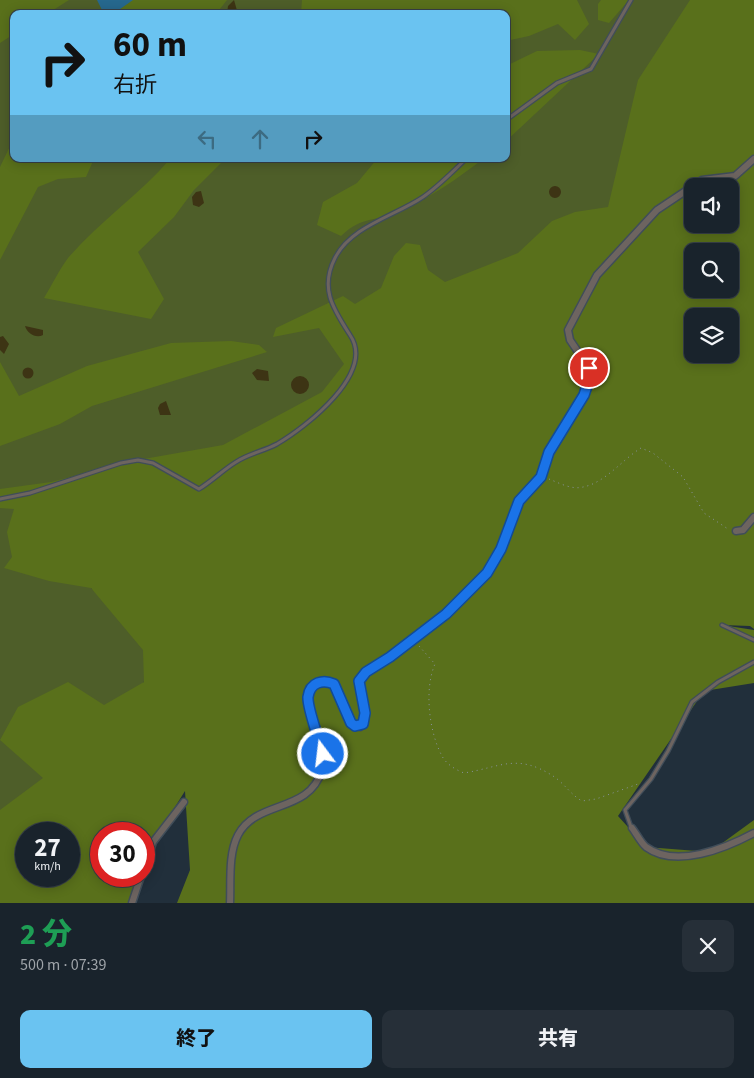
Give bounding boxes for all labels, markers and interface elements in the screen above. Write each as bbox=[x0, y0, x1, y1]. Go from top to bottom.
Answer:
text: 60 m bbox=[113, 20, 187, 70]
icon: right bbox=[30, 30, 95, 95]
text: 右折 bbox=[113, 69, 157, 101]
icon: left bbox=[193, 125, 221, 153]
icon: ahead bbox=[246, 125, 274, 153]
icon: right bbox=[299, 125, 327, 153]
map controls bbox=[684, 178, 739, 363]
button: sound bbox=[684, 178, 739, 233]
button: search bbox=[684, 243, 739, 298]
button: layers bbox=[684, 308, 739, 363]
pin bbox=[568, 347, 610, 389]
icon: arrive bbox=[575, 354, 603, 382]
position arrow bbox=[296, 727, 348, 779]
speed limit sign: 30 bbox=[90, 822, 155, 887]
text: 27 bbox=[34, 830, 61, 866]
text: km/h bbox=[34, 858, 61, 875]
text: 2 分 bbox=[20, 913, 72, 956]
button: close bbox=[682, 920, 734, 972]
text: 500 m · 07:39 bbox=[20, 954, 107, 976]
button: 終了 bbox=[20, 1010, 372, 1068]
button: 共有 bbox=[382, 1010, 734, 1068]

